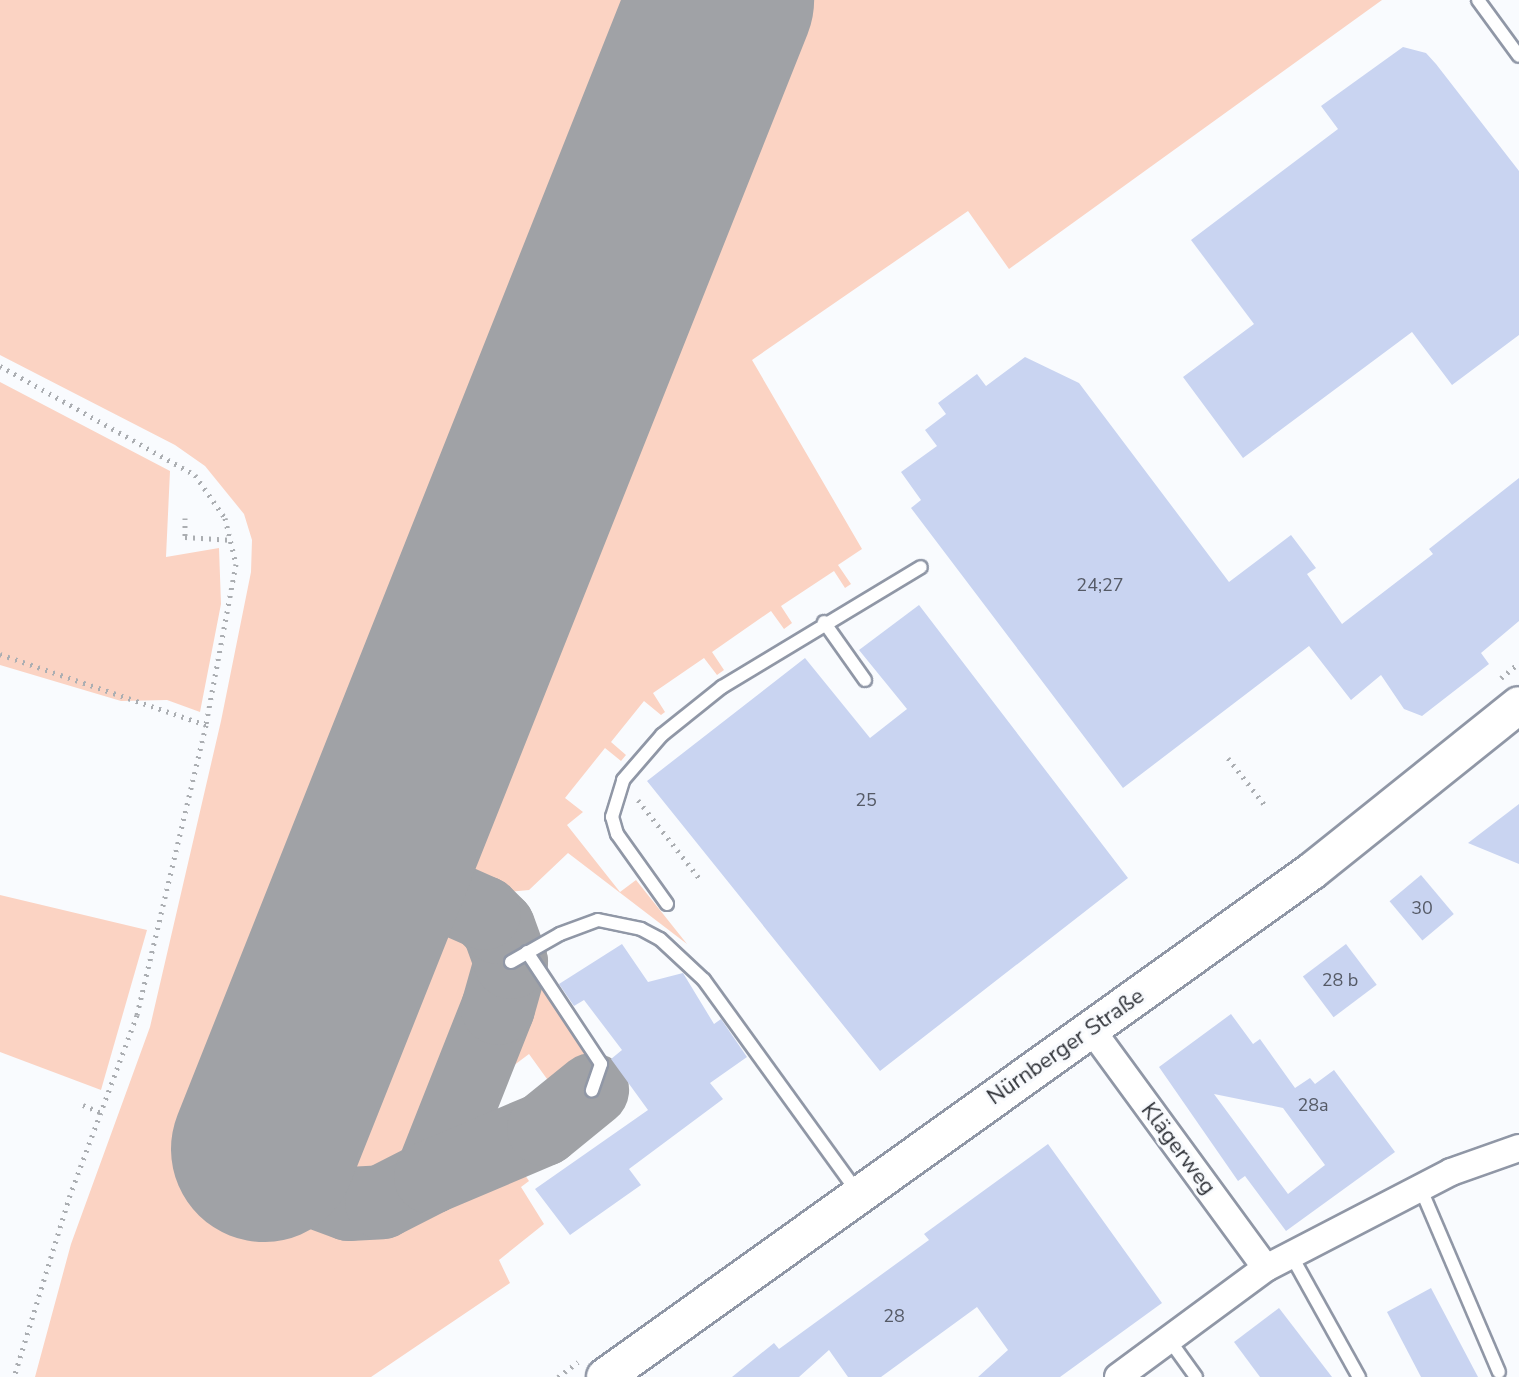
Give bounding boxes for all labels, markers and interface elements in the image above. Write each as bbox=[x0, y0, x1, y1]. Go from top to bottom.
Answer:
house number: 24;27 bbox=[1076, 574, 1124, 596]
house number: 25 bbox=[855, 789, 877, 811]
house number: 30 bbox=[1411, 897, 1433, 919]
house number: 28 b bbox=[1322, 969, 1358, 991]
street label: Nürnberger Straße bbox=[983, 983, 1149, 1111]
house number: 28a bbox=[1297, 1094, 1329, 1116]
street label: Klägerweg bbox=[1135, 1098, 1221, 1200]
house number: 28 bbox=[883, 1305, 905, 1327]

